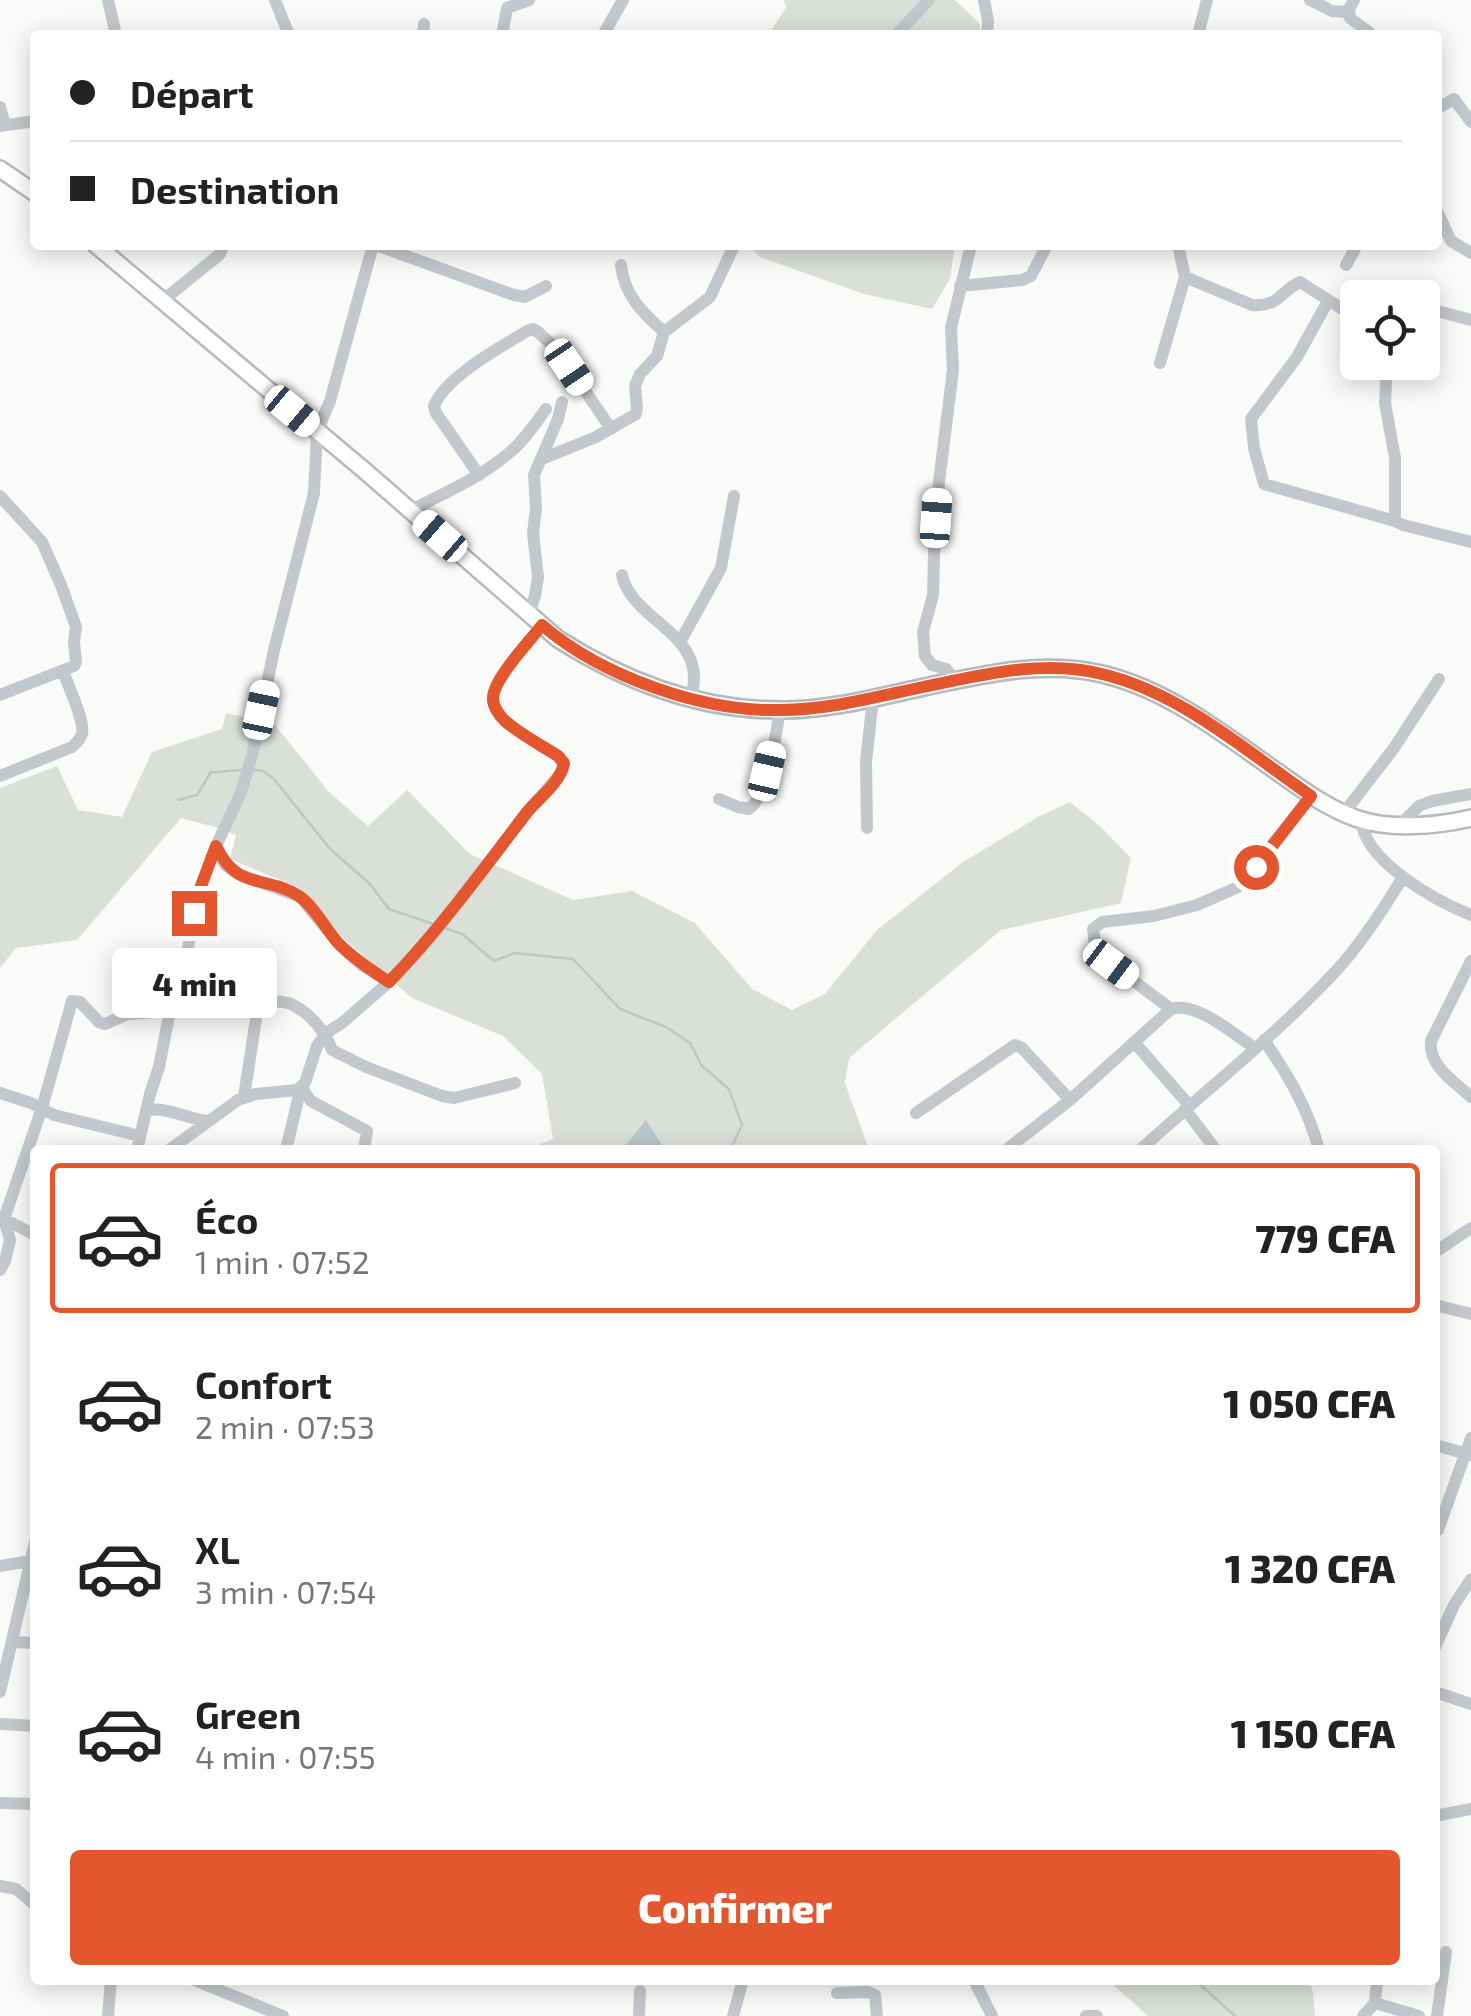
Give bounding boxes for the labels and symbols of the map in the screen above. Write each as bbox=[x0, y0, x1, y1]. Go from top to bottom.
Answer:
car bbox=[540, 334, 598, 400]
car bbox=[259, 380, 325, 442]
car bbox=[919, 487, 953, 549]
car bbox=[408, 505, 472, 567]
car bbox=[240, 678, 282, 742]
car bbox=[746, 738, 788, 804]
route start bbox=[1234, 845, 1279, 890]
route end bbox=[172, 891, 217, 936]
car bbox=[1078, 934, 1144, 994]
callout: 4 min bbox=[111, 948, 276, 1018]

